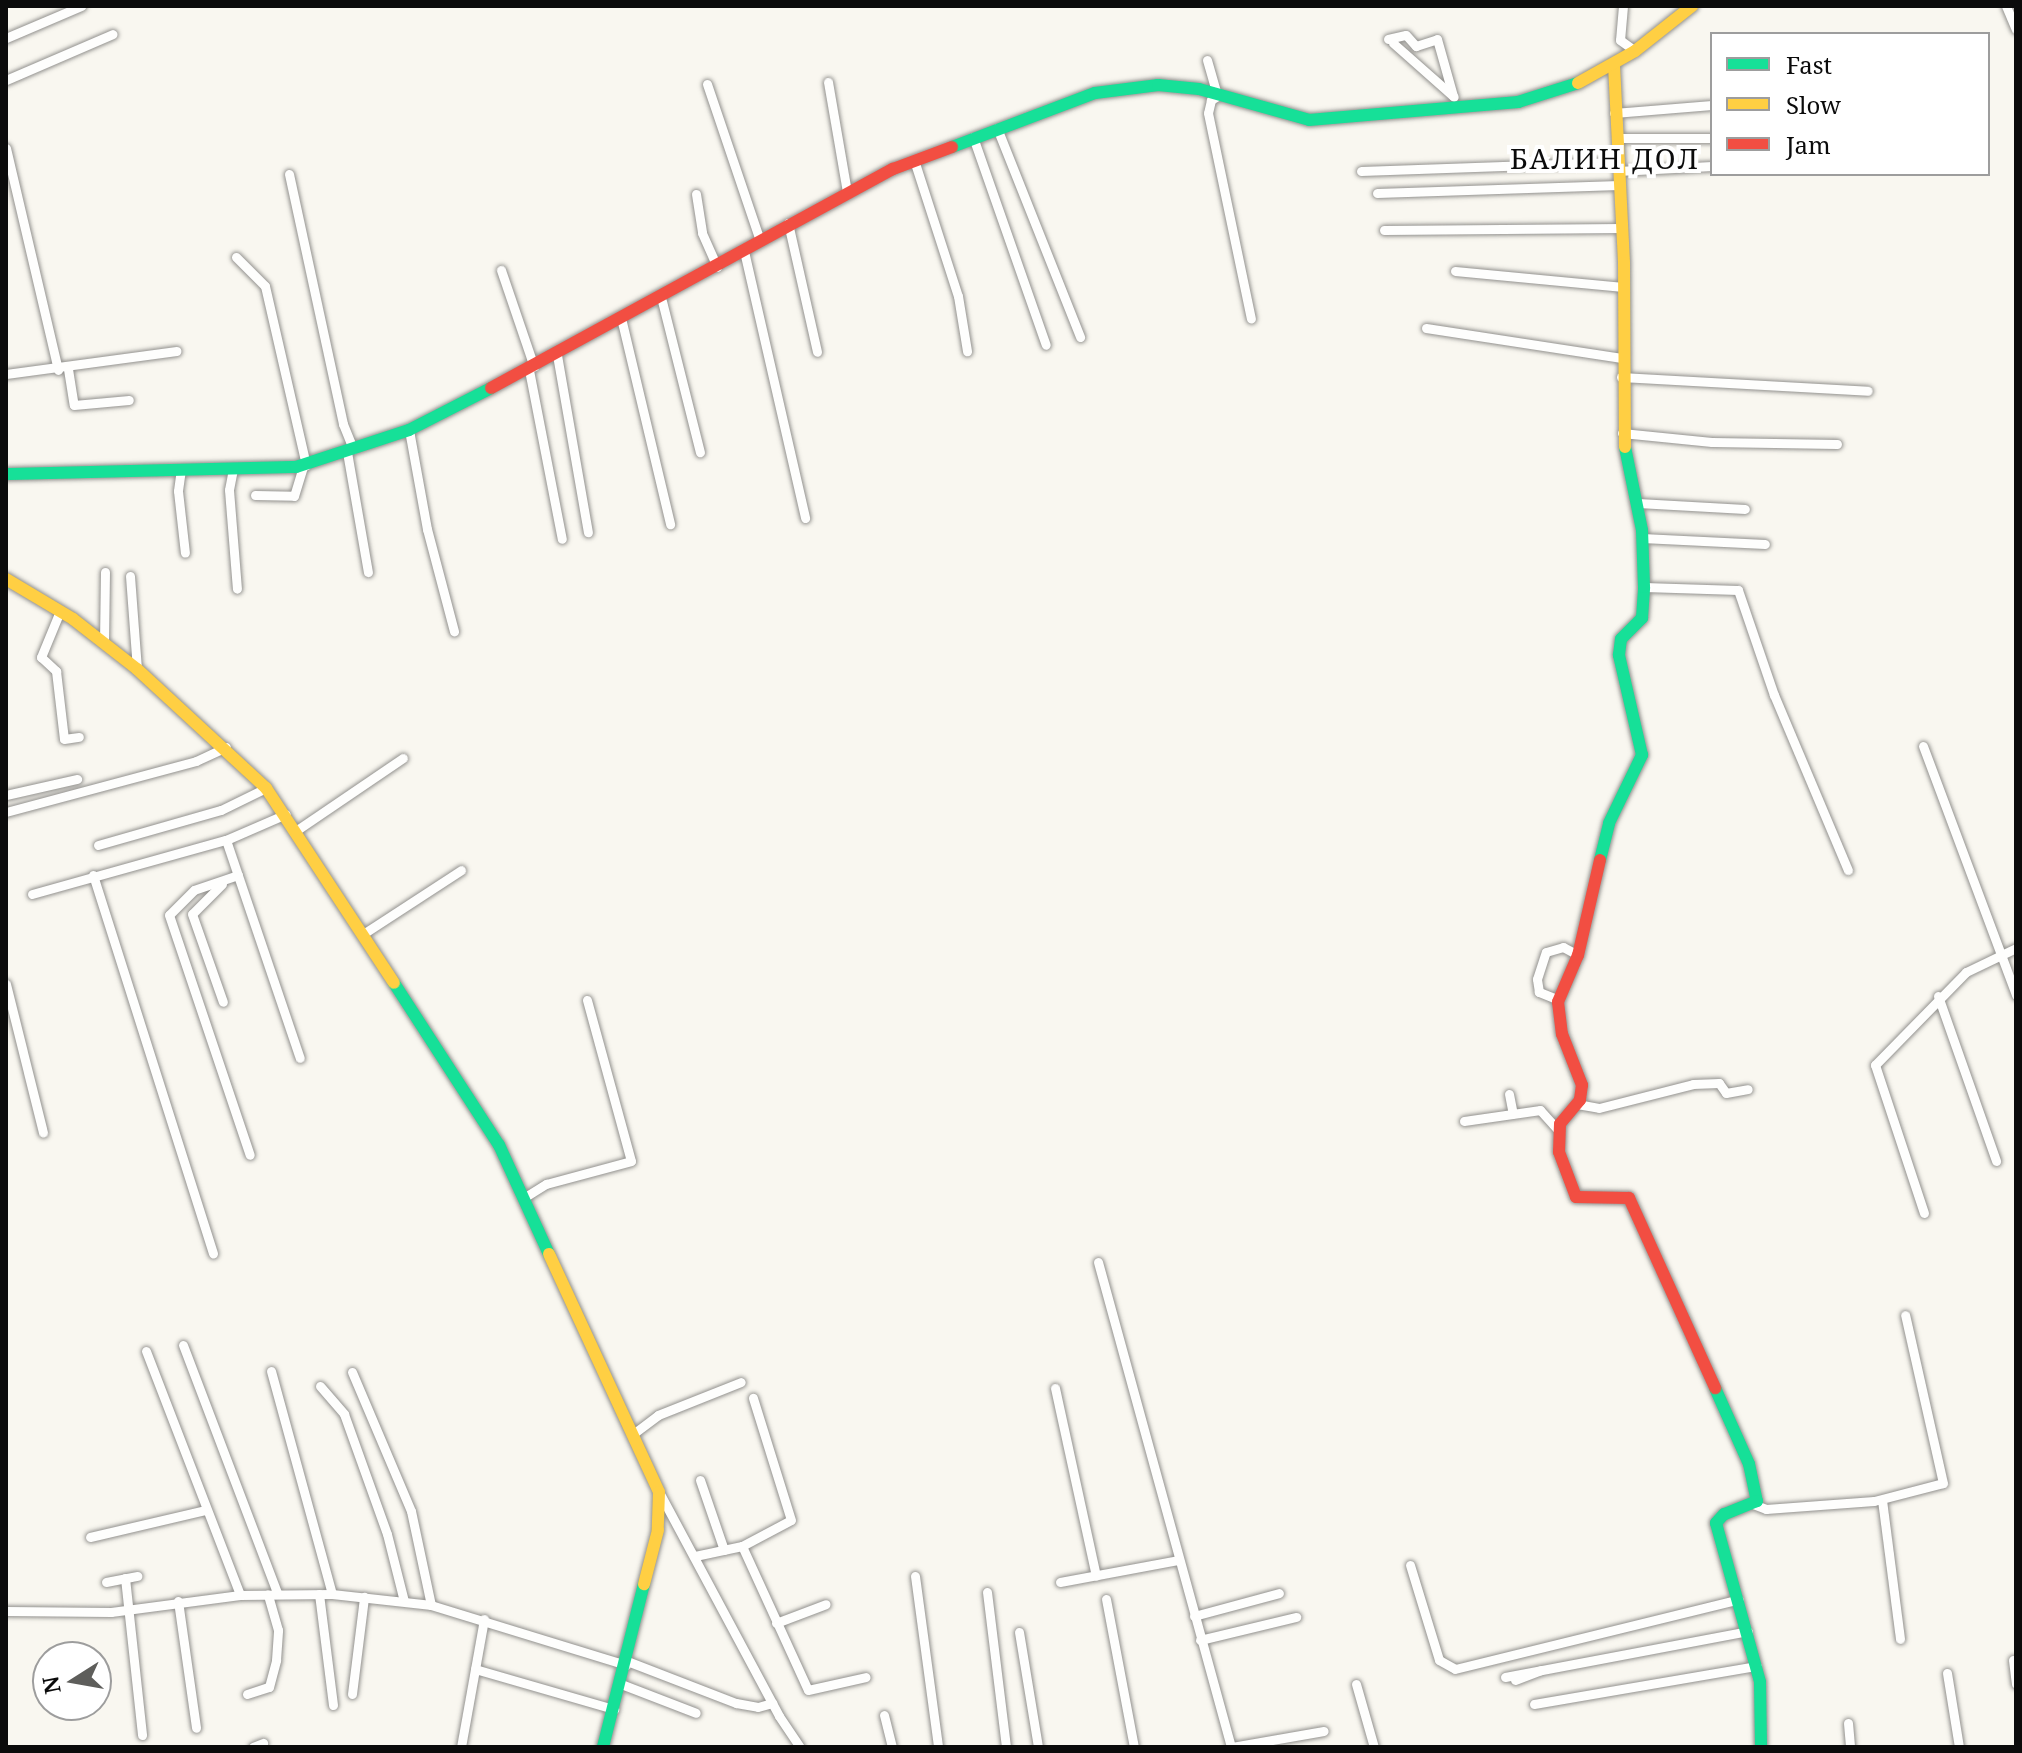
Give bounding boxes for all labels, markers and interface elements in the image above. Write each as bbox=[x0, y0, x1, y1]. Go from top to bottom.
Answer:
legend bbox=[1710, 32, 1990, 176]
text: Fast bbox=[1786, 48, 1832, 81]
text: Slow bbox=[1786, 88, 1841, 121]
text: Jam bbox=[1786, 128, 1831, 161]
district label: БАЛИН ДОЛ bbox=[1510, 141, 1700, 175]
north arrow bbox=[32, 1641, 112, 1721]
text: N bbox=[34, 1674, 67, 1697]

